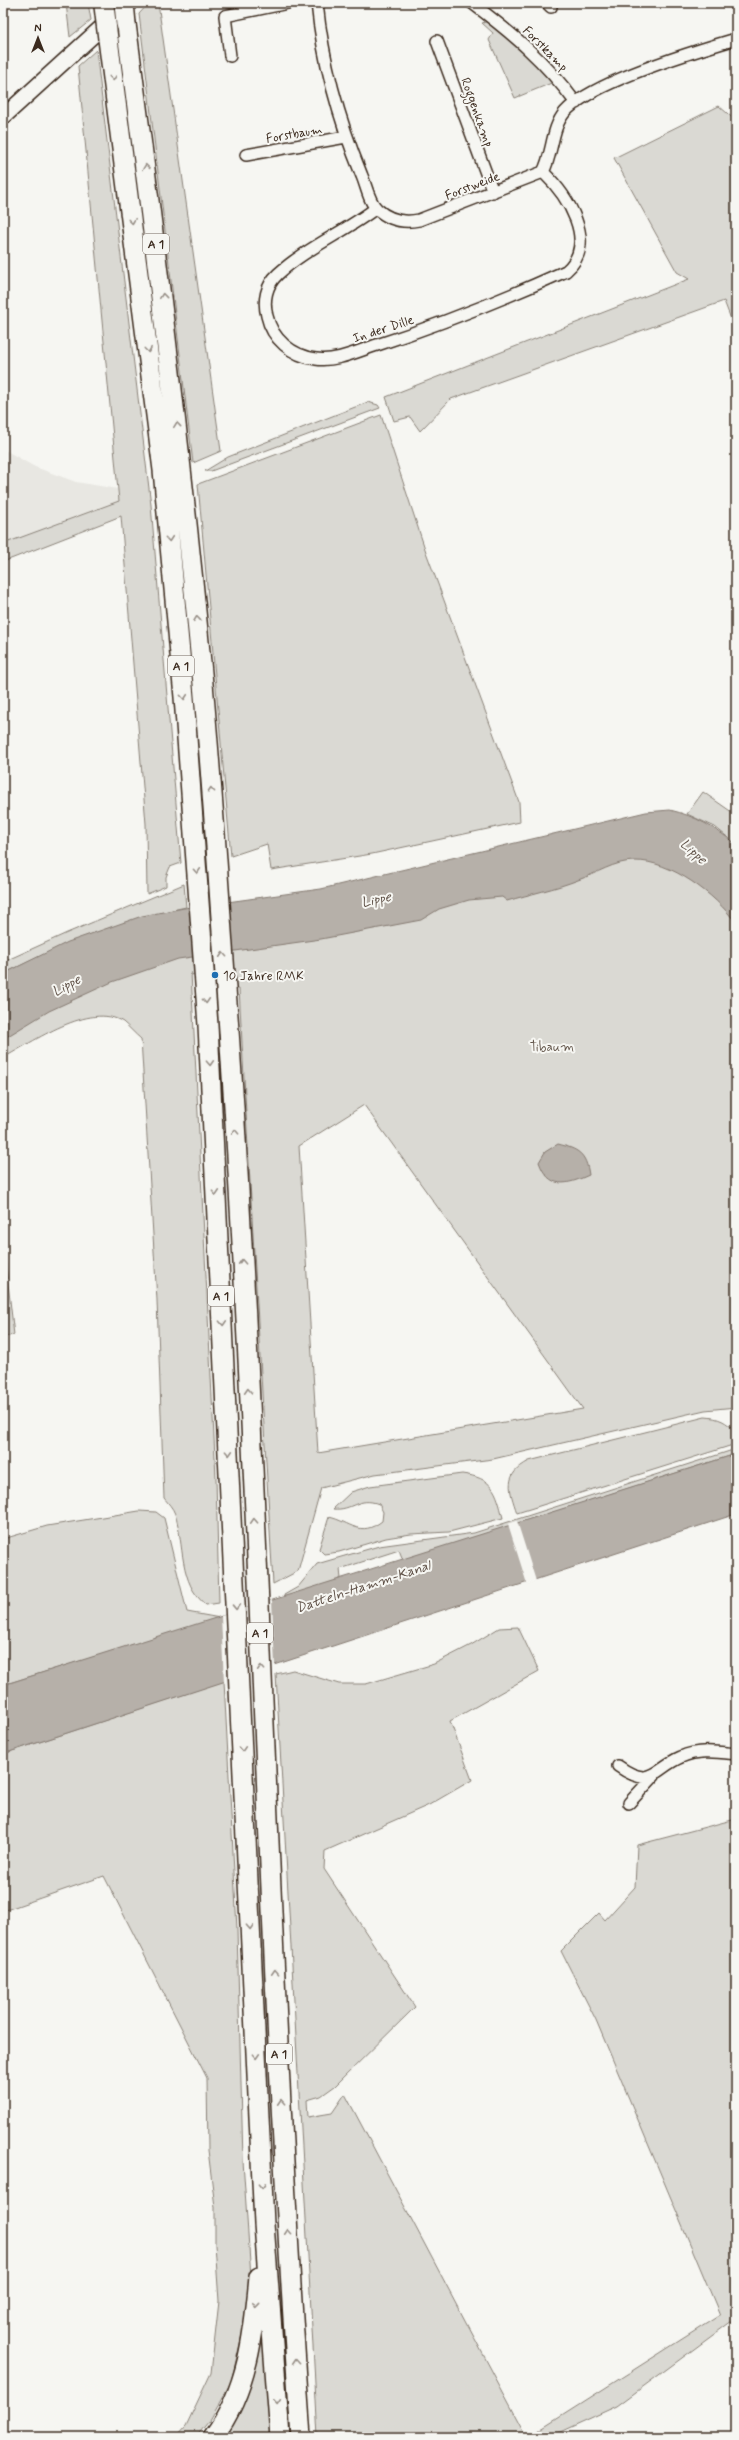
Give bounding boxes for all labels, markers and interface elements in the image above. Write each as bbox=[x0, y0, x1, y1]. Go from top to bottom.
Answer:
north arrow bbox=[18, 18, 58, 58]
text: N bbox=[34, 22, 42, 36]
street label: Forstkamp bbox=[519, 23, 571, 75]
one-way arrow bbox=[109, 75, 118, 81]
street label: Roggenkamp bbox=[454, 75, 497, 150]
street label: Forstbaum bbox=[265, 121, 324, 148]
one-way arrow bbox=[142, 164, 151, 170]
street label: Forstweide bbox=[443, 168, 502, 205]
one-way arrow bbox=[127, 218, 136, 224]
road number: A 1 bbox=[143, 234, 169, 254]
one-way arrow bbox=[158, 293, 167, 299]
street label: In der Dille bbox=[351, 312, 416, 347]
one-way arrow bbox=[144, 347, 153, 353]
one-way arrow bbox=[172, 422, 181, 429]
one-way arrow bbox=[165, 536, 174, 542]
one-way arrow bbox=[193, 616, 202, 622]
road number: A 1 bbox=[168, 656, 194, 676]
one-way arrow bbox=[179, 693, 188, 700]
one-way arrow bbox=[206, 787, 215, 793]
water label: Lippe bbox=[676, 835, 711, 869]
one-way arrow bbox=[193, 868, 202, 874]
water label: Lippe bbox=[360, 888, 393, 912]
one-way arrow bbox=[219, 952, 228, 958]
place label: 10 Jahre RMK bbox=[223, 968, 304, 985]
water label: Lippe bbox=[49, 970, 84, 1001]
marker: 10 Jahre RMK bbox=[210, 970, 220, 980]
one-way arrow bbox=[202, 998, 211, 1004]
park label: Tibaum bbox=[530, 1039, 574, 1056]
one-way arrow bbox=[206, 1060, 214, 1066]
one-way arrow bbox=[230, 1129, 239, 1135]
one-way arrow bbox=[212, 1190, 221, 1196]
one-way arrow bbox=[238, 1259, 246, 1265]
road number: A 1 bbox=[208, 1286, 234, 1306]
one-way arrow bbox=[218, 1320, 227, 1326]
one-way arrow bbox=[244, 1388, 253, 1394]
one-way arrow bbox=[224, 1450, 233, 1456]
one-way arrow bbox=[250, 1518, 259, 1524]
water label: Datteln-Hamm-Kanal bbox=[294, 1556, 435, 1617]
one-way arrow bbox=[232, 1604, 240, 1610]
road number: A 1 bbox=[247, 1623, 273, 1643]
one-way arrow bbox=[257, 1665, 266, 1671]
one-way arrow bbox=[238, 1746, 246, 1752]
one-way arrow bbox=[246, 1924, 254, 1930]
one-way arrow bbox=[271, 1969, 280, 1975]
road number: A 1 bbox=[266, 2044, 292, 2064]
one-way arrow bbox=[252, 2053, 261, 2059]
one-way arrow bbox=[277, 2099, 286, 2105]
one-way arrow bbox=[258, 2183, 267, 2189]
one-way arrow bbox=[283, 2229, 292, 2235]
one-way arrow bbox=[252, 2301, 261, 2308]
one-way arrow bbox=[291, 2358, 300, 2364]
one-way arrow bbox=[273, 2399, 282, 2405]

